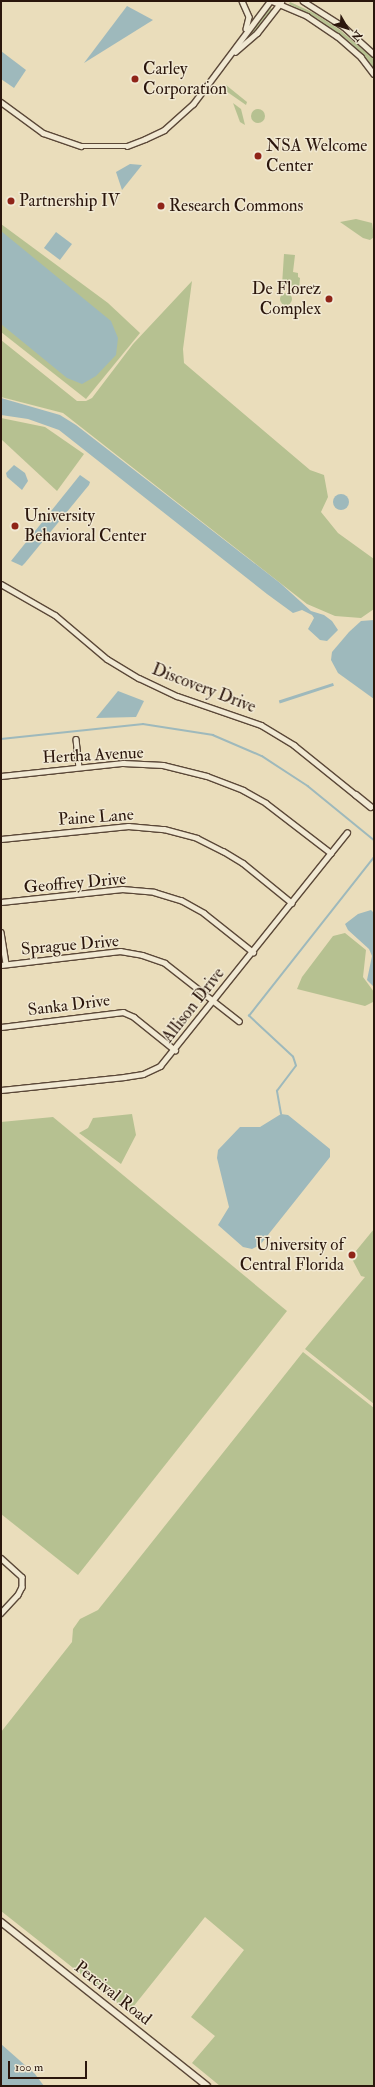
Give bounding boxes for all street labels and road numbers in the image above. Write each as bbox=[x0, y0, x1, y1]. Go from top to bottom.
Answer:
street label: Discovery Drive bbox=[149, 659, 259, 717]
street label: Hertha Avenue bbox=[42, 742, 144, 768]
street label: Paine Lane bbox=[58, 804, 134, 830]
street label: Geoffrey Drive bbox=[23, 868, 127, 898]
street label: Sprague Drive bbox=[20, 931, 120, 959]
street label: Allison Drive bbox=[157, 964, 229, 1046]
street label: Sanka Drive bbox=[27, 990, 111, 1020]
street label: Percival Road bbox=[71, 1957, 155, 2029]

